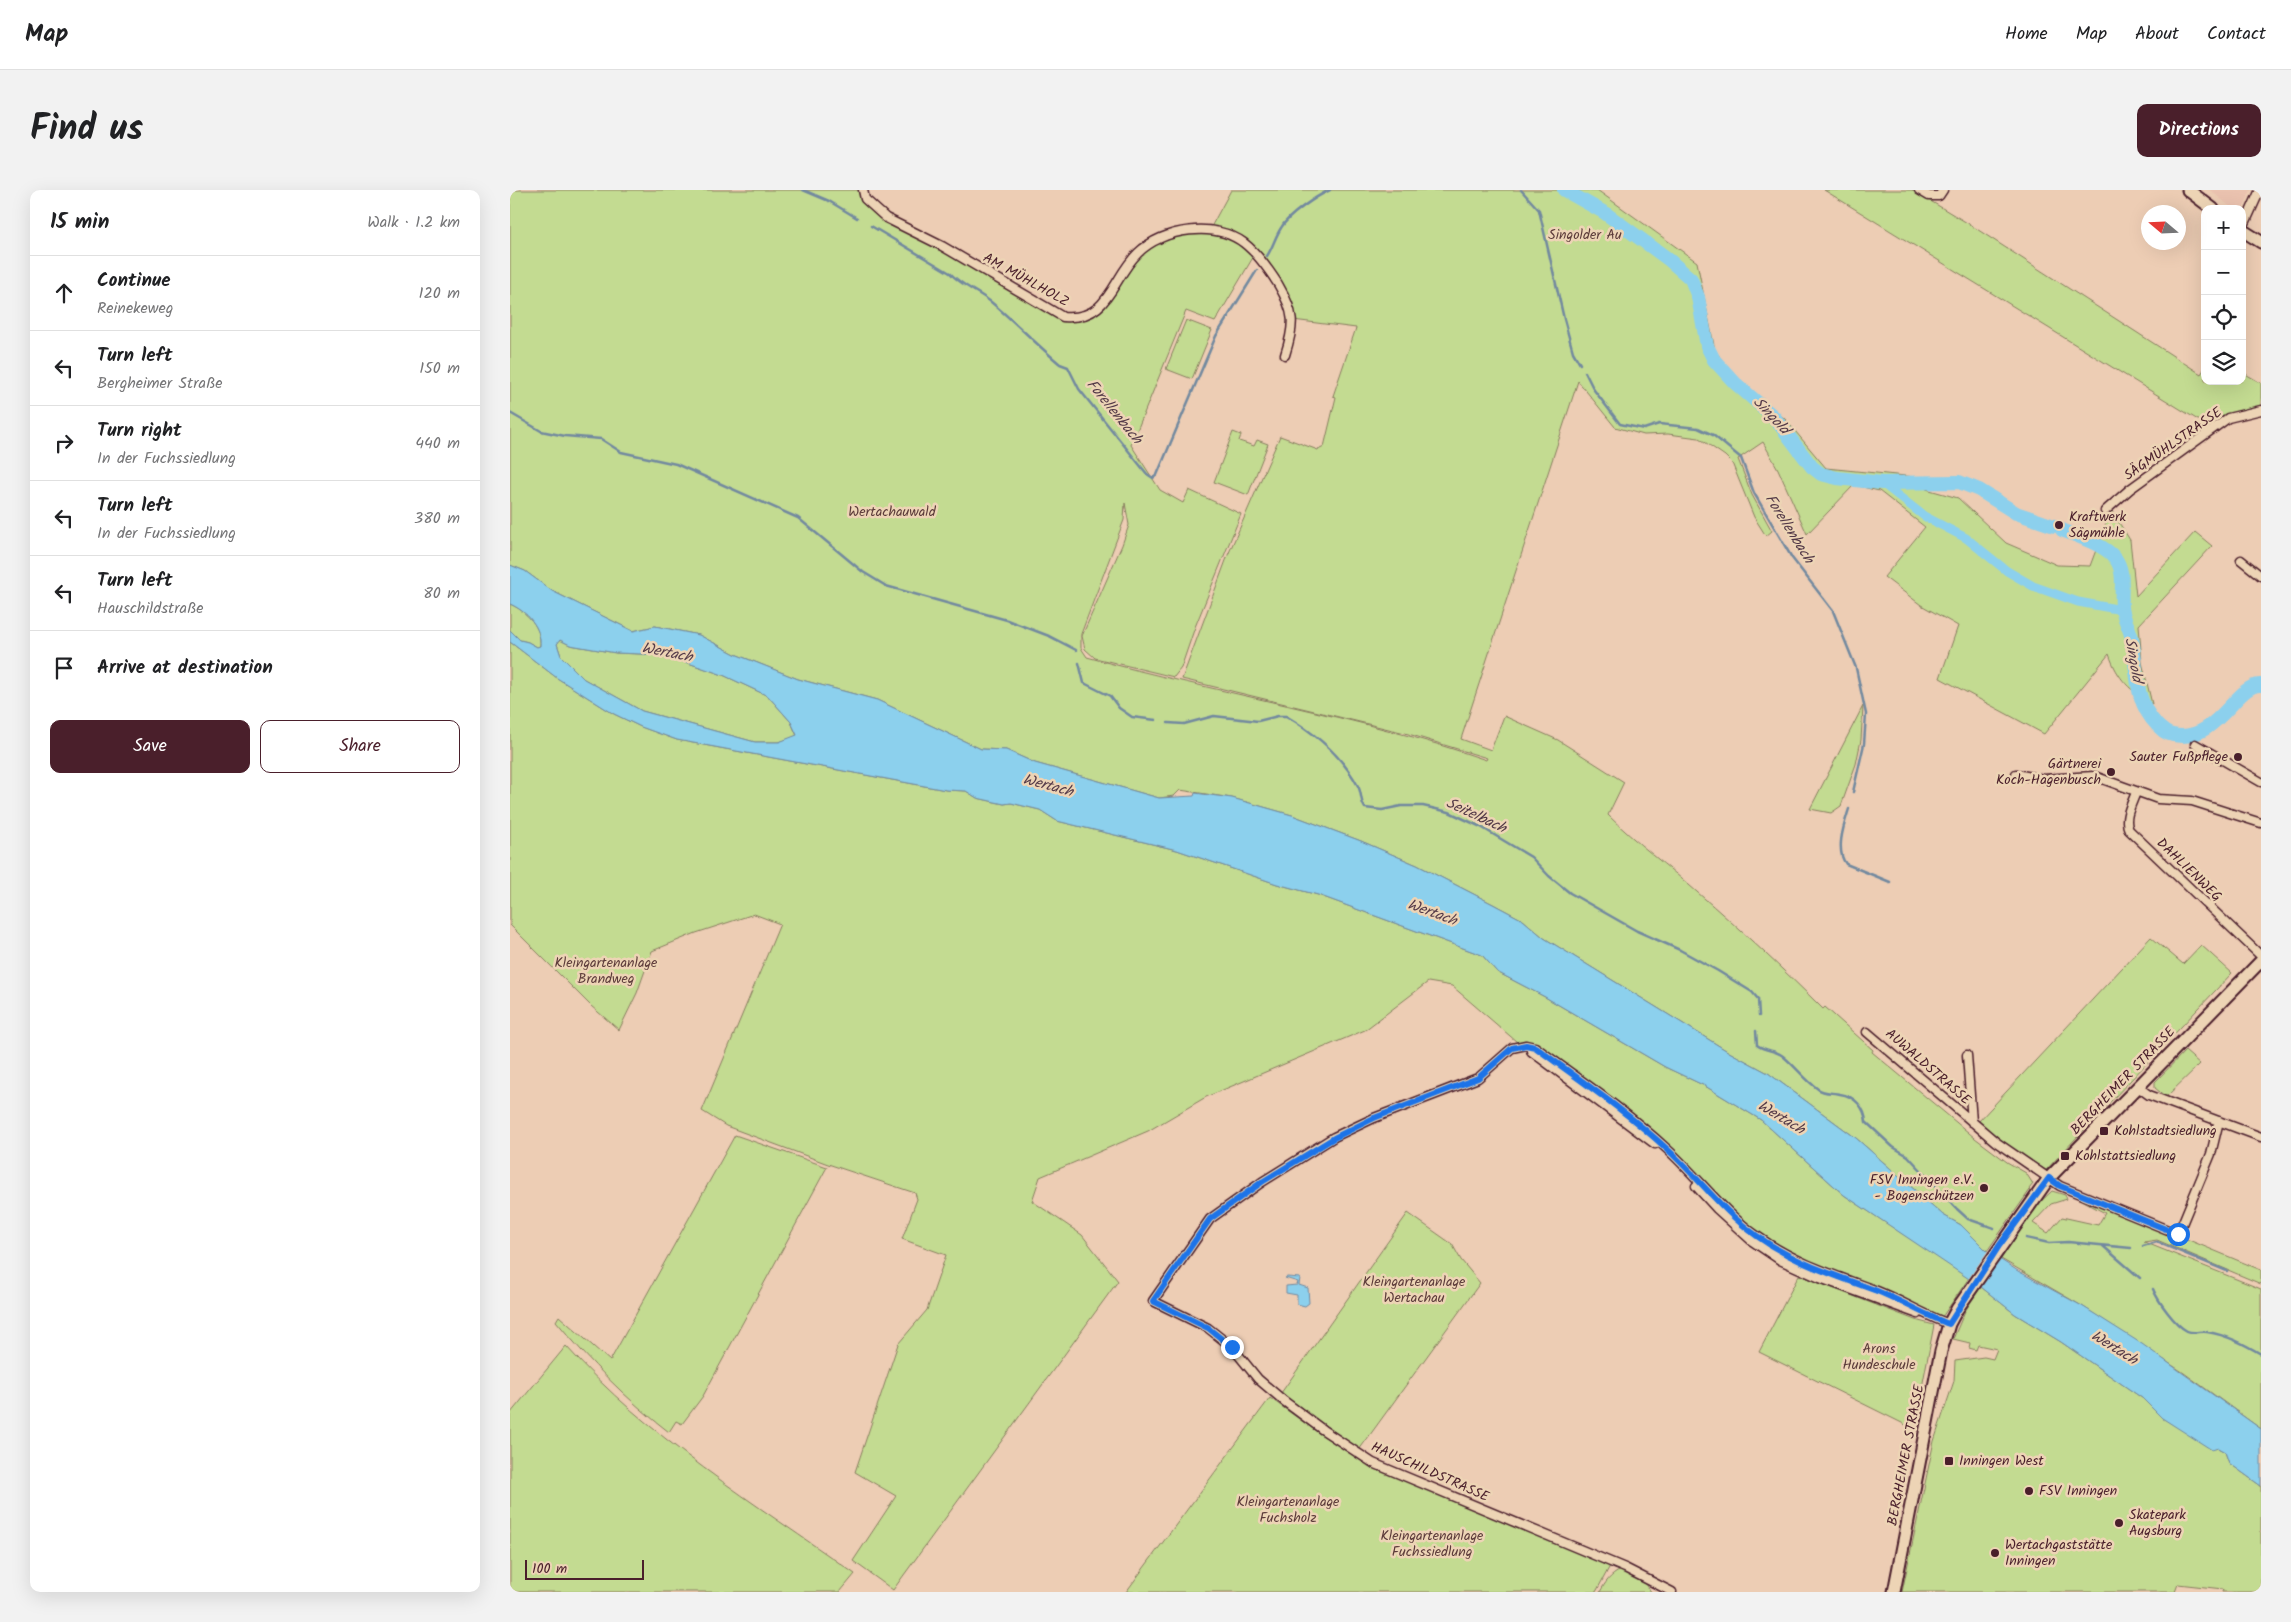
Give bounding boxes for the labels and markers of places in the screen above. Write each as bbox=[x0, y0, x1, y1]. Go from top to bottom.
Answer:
place label: Kraftwerk Sägmühle bbox=[2069, 506, 2127, 544]
marker: Kraftwerk Sägmühle bbox=[2053, 519, 2065, 531]
place label: Sauter Fußpflege bbox=[2130, 746, 2229, 768]
marker: Sauter Fußpflege bbox=[2232, 751, 2244, 763]
place label: Gärtnerei Koch-Hagenbusch bbox=[1996, 753, 2102, 791]
marker: Gärtnerei Koch-Hagenbusch bbox=[2105, 766, 2117, 778]
place label: Kohlstadtsiedlung bbox=[2114, 1120, 2217, 1142]
marker: Kohlstadtsiedlung bbox=[2098, 1125, 2110, 1137]
place label: Kohlstattsiedlung bbox=[2075, 1145, 2176, 1167]
marker: Kohlstattsiedlung bbox=[2059, 1150, 2071, 1162]
place label: FSV Inningen e.V. - Bogenschützen bbox=[1870, 1169, 1974, 1207]
marker: FSV Inningen e.V. - Bogenschützen bbox=[1978, 1182, 1990, 1194]
place label: Inningen West bbox=[1959, 1450, 2044, 1472]
marker: Inningen West bbox=[1943, 1455, 1955, 1467]
place label: FSV Inningen bbox=[2039, 1480, 2117, 1502]
marker: FSV Inningen bbox=[2023, 1485, 2035, 1497]
place label: Skatepark Augsburg bbox=[2129, 1504, 2186, 1542]
marker: Skatepark Augsburg bbox=[2113, 1517, 2125, 1529]
place label: Wertachgaststätte Inningen bbox=[2005, 1534, 2113, 1572]
marker: Wertachgaststätte Inningen bbox=[1989, 1547, 2001, 1559]

